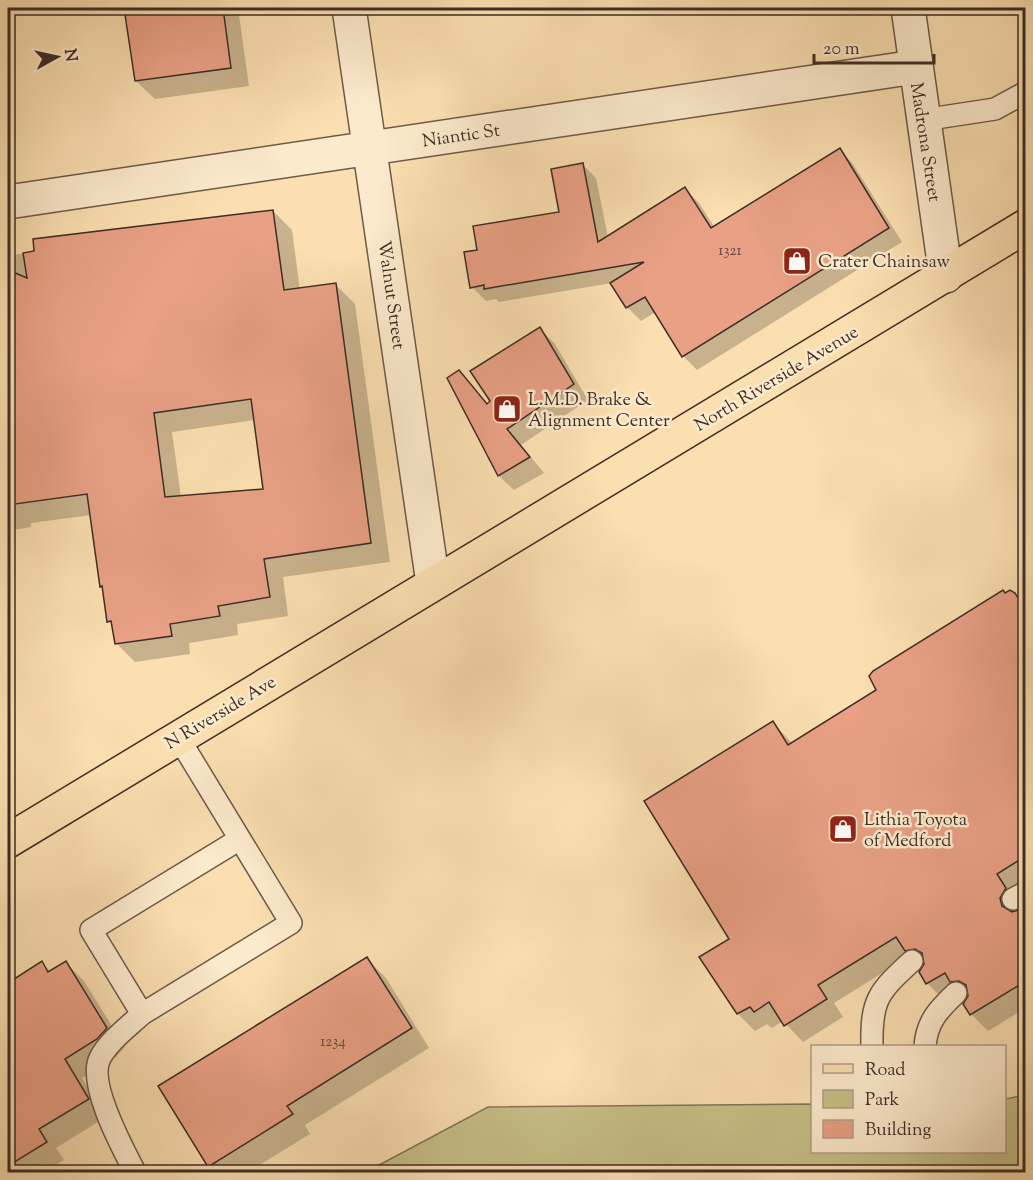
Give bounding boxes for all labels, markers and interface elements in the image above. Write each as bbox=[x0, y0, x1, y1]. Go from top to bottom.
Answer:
north arrow bbox=[27, 27, 87, 87]
scale bar bbox=[814, 27, 934, 65]
text: 20 m bbox=[823, 37, 860, 63]
text: N bbox=[57, 47, 82, 63]
street label: Madrona Street bbox=[902, 81, 946, 204]
street label: Niantic St bbox=[421, 119, 502, 155]
street label: Walnut Street bbox=[370, 239, 411, 351]
house number: 1321 bbox=[718, 241, 742, 262]
shop icon: Crater Chainsaw bbox=[781, 245, 813, 277]
place label: Crater Chainsaw bbox=[818, 250, 951, 276]
street label: North Riverside Avenue bbox=[690, 320, 864, 439]
place label: L.M.D. Brake & Alignment Center bbox=[528, 388, 670, 435]
shop icon: L.M.D. Brake & Alignment Center bbox=[491, 393, 523, 425]
street label: N Riverside Ave bbox=[161, 670, 281, 757]
place label: Lithia Toyota of Medford bbox=[864, 808, 967, 855]
shop icon: Lithia Toyota of Medford bbox=[827, 813, 859, 845]
house number: 1234 bbox=[320, 1032, 346, 1053]
legend bbox=[811, 1045, 1006, 1153]
text: Road bbox=[865, 1058, 905, 1084]
text: Park bbox=[865, 1088, 900, 1114]
text: Building bbox=[865, 1118, 931, 1144]

